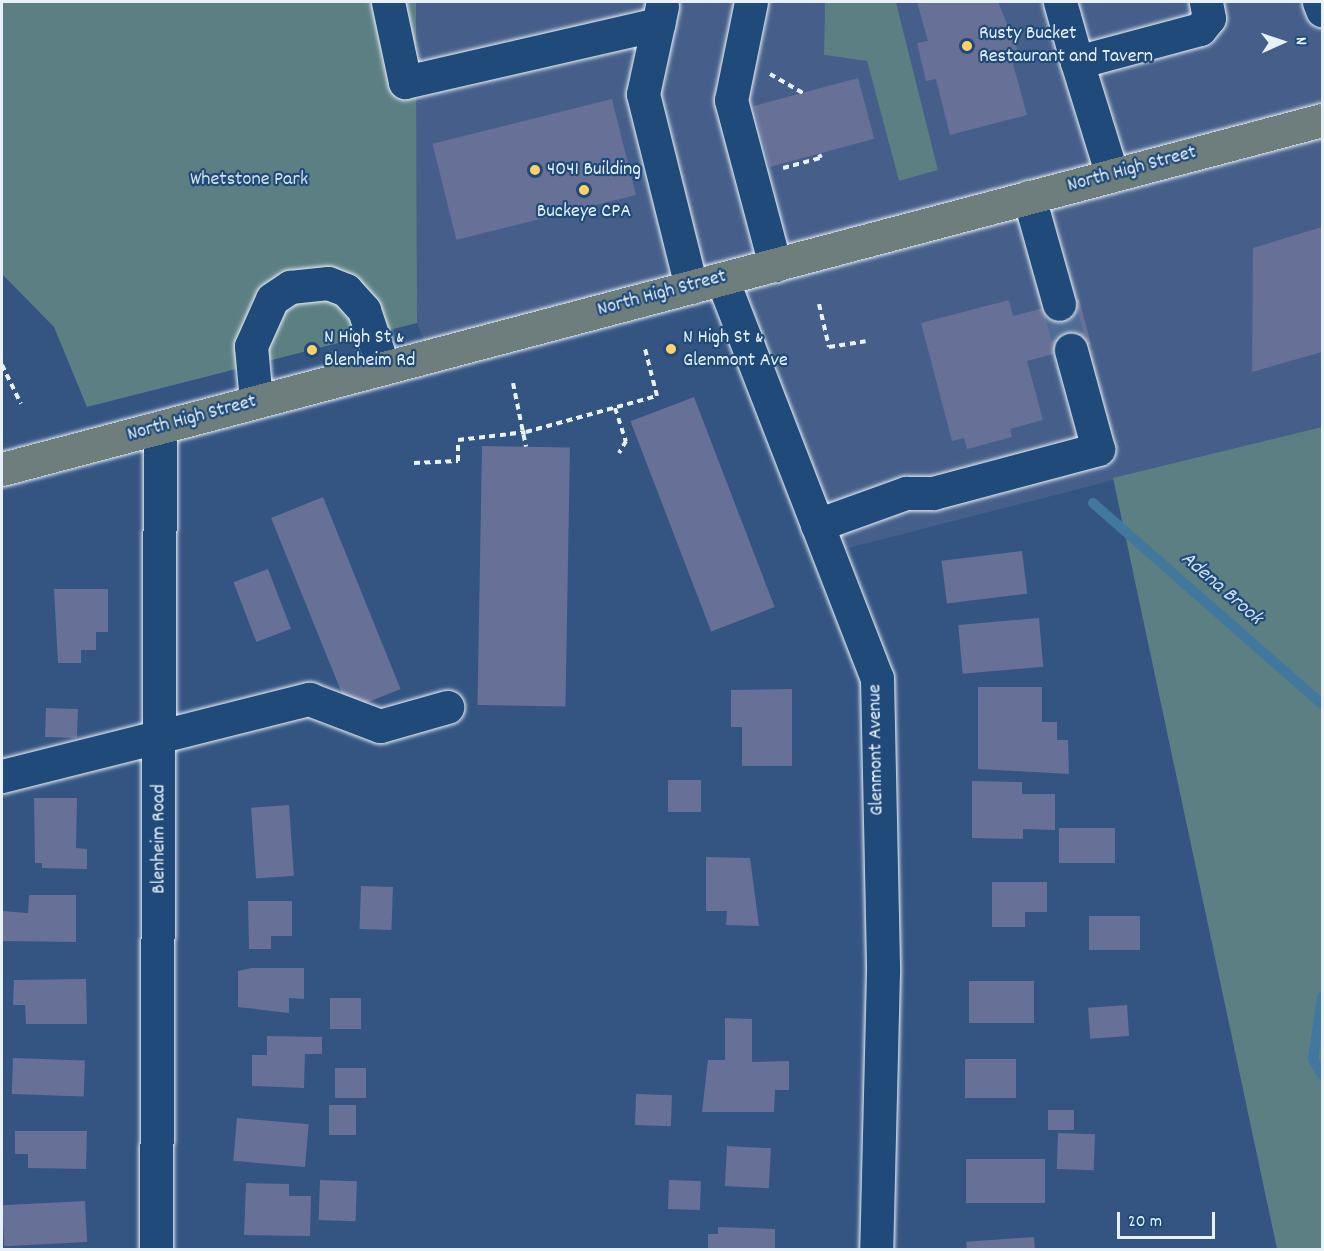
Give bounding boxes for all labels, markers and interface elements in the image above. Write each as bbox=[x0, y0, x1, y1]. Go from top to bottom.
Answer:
north arrow bbox=[1252, 12, 1312, 72]
place label: Rusty Bucket Restaurant and Tavern bbox=[979, 22, 1153, 69]
text: N bbox=[1289, 36, 1312, 46]
marker: Rusty Bucket Restaurant and Tavern bbox=[960, 39, 974, 53]
street label: North High Street bbox=[1065, 141, 1199, 199]
place label: 4041 Building bbox=[547, 158, 641, 182]
marker: 4041 Building bbox=[528, 163, 542, 177]
park label: Whetstone Park bbox=[190, 168, 308, 192]
marker: Buckeye CPA bbox=[577, 183, 591, 197]
place label: Buckeye CPA bbox=[537, 200, 631, 224]
street label: North High Street bbox=[595, 265, 729, 323]
place label: N High St & Blenheim Rd bbox=[324, 326, 415, 373]
place label: N High St & Glenmont Ave bbox=[683, 326, 788, 373]
marker: N High St & Glenmont Ave bbox=[664, 342, 678, 356]
marker: N High St & Blenheim Rd bbox=[305, 343, 319, 357]
street label: North High Street bbox=[125, 390, 259, 448]
water label: Adena Brook bbox=[1175, 547, 1267, 631]
street label: Glenmont Avenue bbox=[864, 684, 890, 816]
street label: Blenheim Road bbox=[148, 784, 172, 894]
scale bar bbox=[1120, 1200, 1218, 1238]
text: 20 m bbox=[1128, 1210, 1162, 1235]

